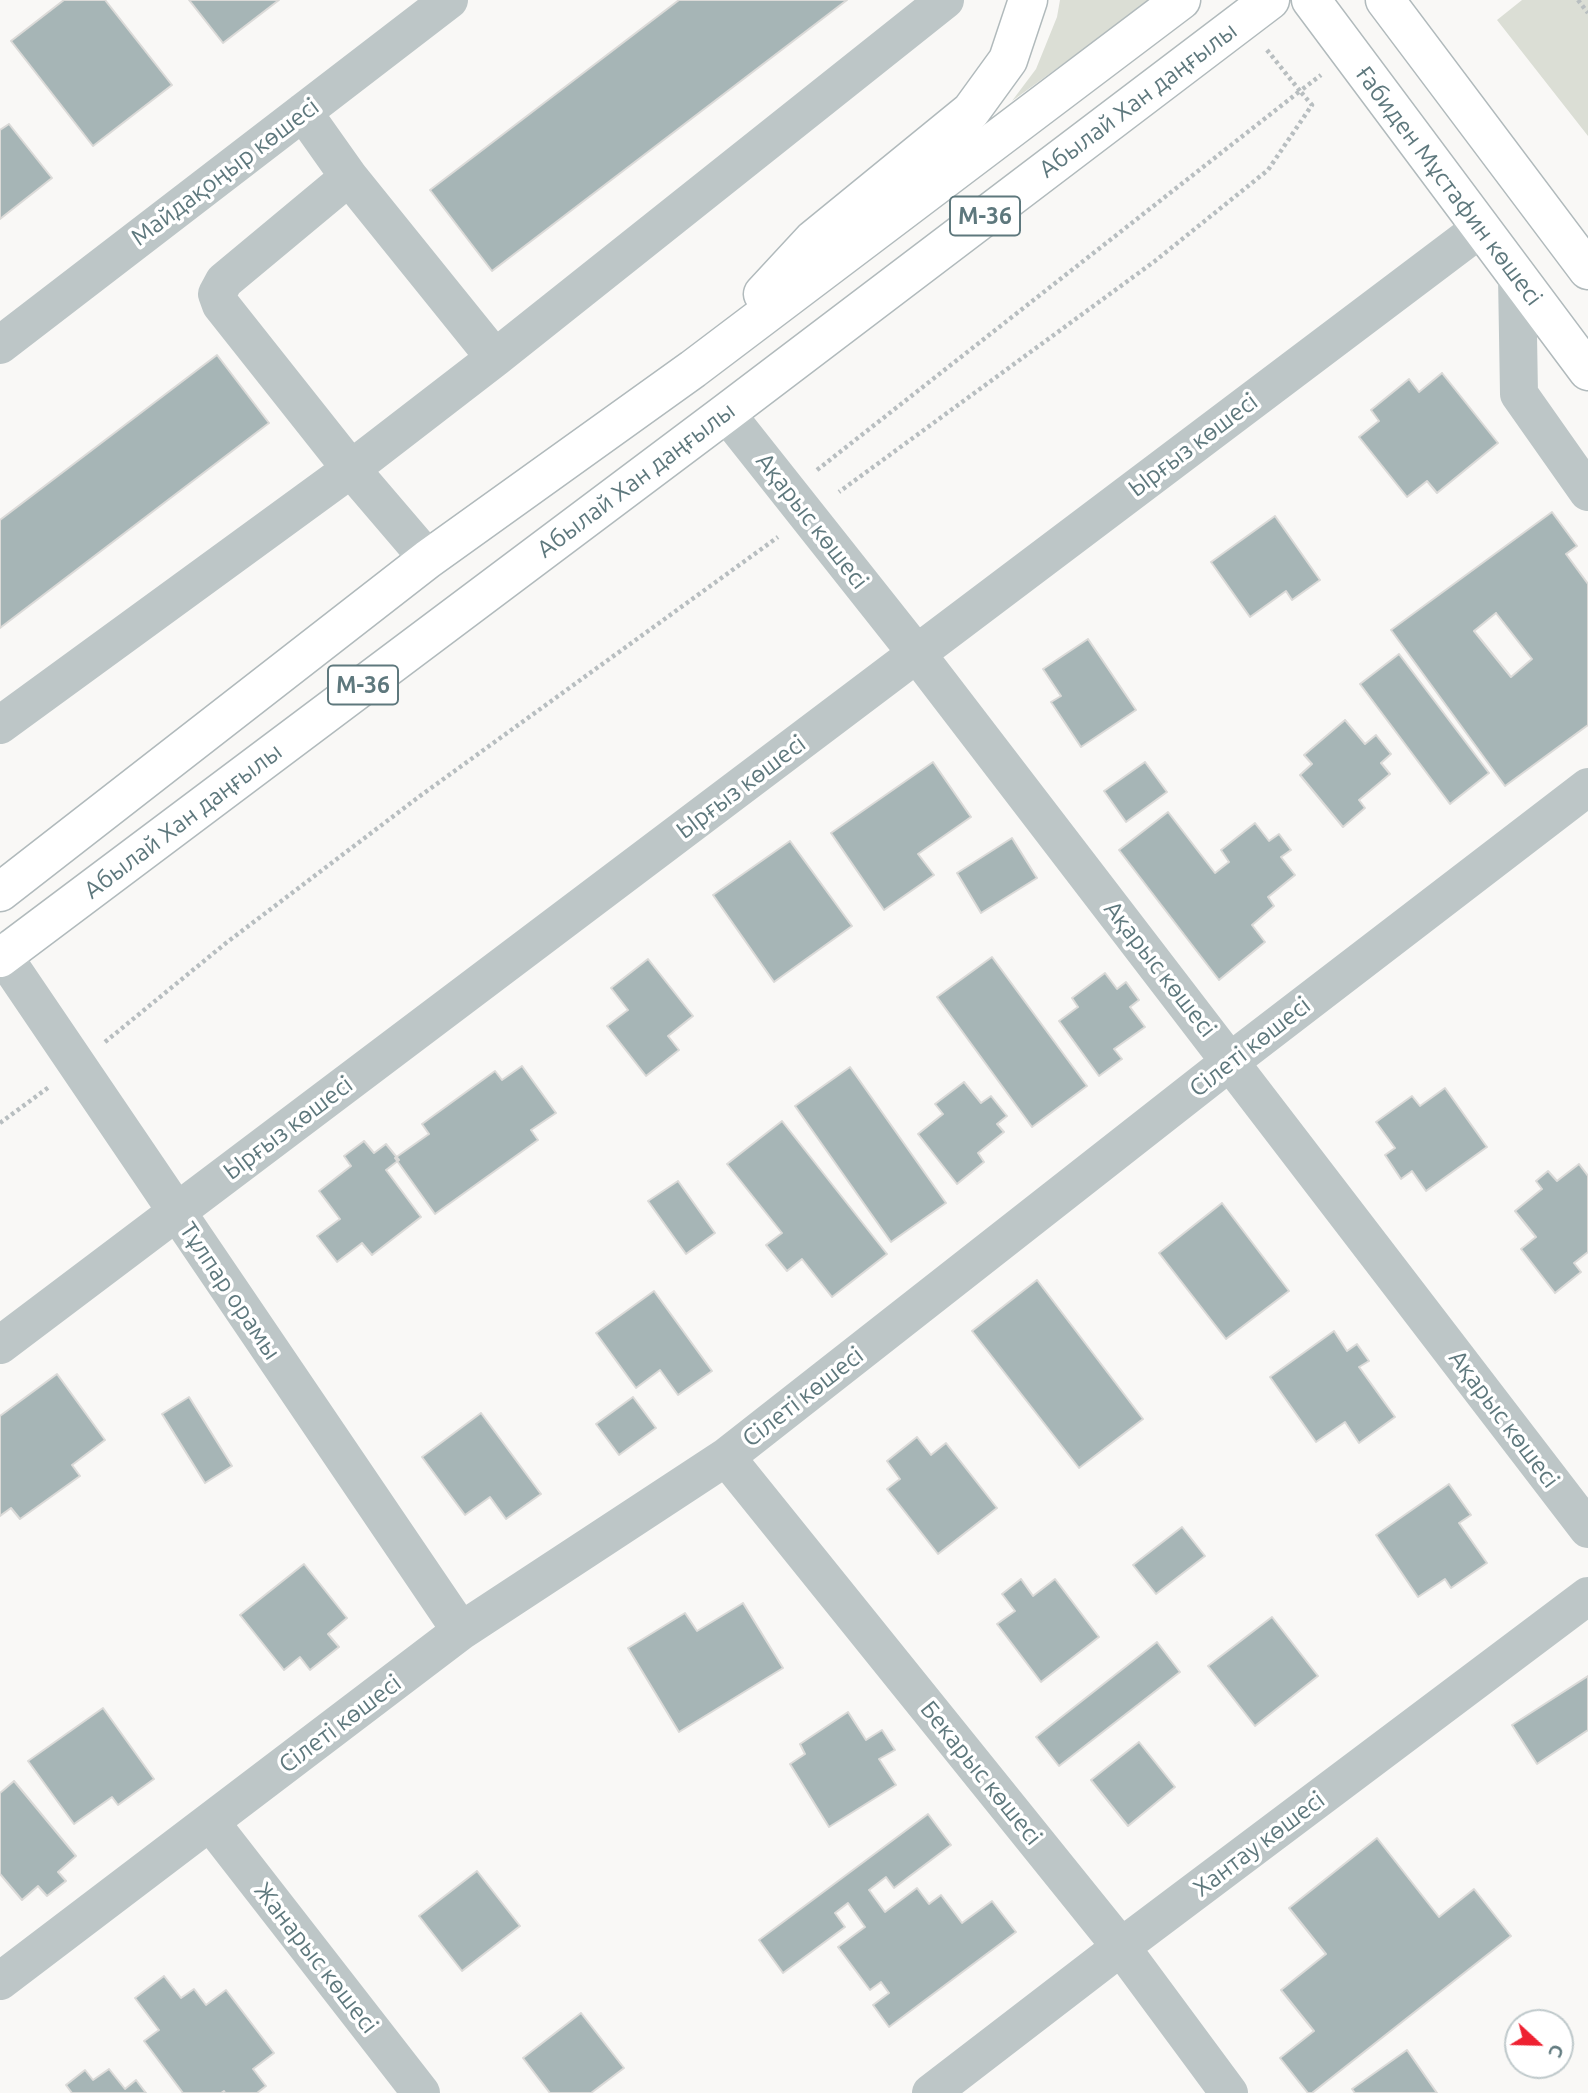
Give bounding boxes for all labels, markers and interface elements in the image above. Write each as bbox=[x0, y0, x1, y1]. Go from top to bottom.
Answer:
street label: Абылай Хан даңғылы bbox=[1033, 16, 1243, 184]
street label: Ғабиден Мұстафин көшесі bbox=[1350, 61, 1548, 311]
street label: Майдақоңыр көшесі bbox=[125, 92, 325, 252]
road number: M-36 bbox=[950, 196, 1020, 236]
street label: Ырғыз көшесі bbox=[1123, 387, 1263, 503]
street label: Абылай Хан даңғылы bbox=[531, 396, 741, 564]
street label: Ақарыс көшесі bbox=[750, 447, 874, 595]
road number: M-36 bbox=[328, 666, 398, 705]
street label: Ырғыз көшесі bbox=[671, 729, 811, 845]
street label: Абылай Хан даңғылы bbox=[78, 737, 288, 905]
street label: Ақарыс көшесі bbox=[1098, 895, 1222, 1043]
street label: Сілеті көшесі bbox=[1184, 991, 1316, 1103]
street label: Ырғыз көшесі bbox=[218, 1070, 358, 1186]
street label: Тұлпар орамы bbox=[173, 1217, 287, 1365]
street label: Сілеті көшесі bbox=[737, 1341, 869, 1453]
street label: Ақарыс көшесі bbox=[1443, 1344, 1565, 1494]
street label: Сілеті көшесі bbox=[273, 1669, 407, 1779]
street label: Бекарыс көшесі bbox=[914, 1695, 1048, 1851]
street label: Хантау көшесі bbox=[1188, 1785, 1330, 1903]
street label: Жанарыс көшесі bbox=[248, 1877, 384, 2039]
north arrow bbox=[1504, 2009, 1574, 2079]
text: С bbox=[1544, 2041, 1569, 2061]

